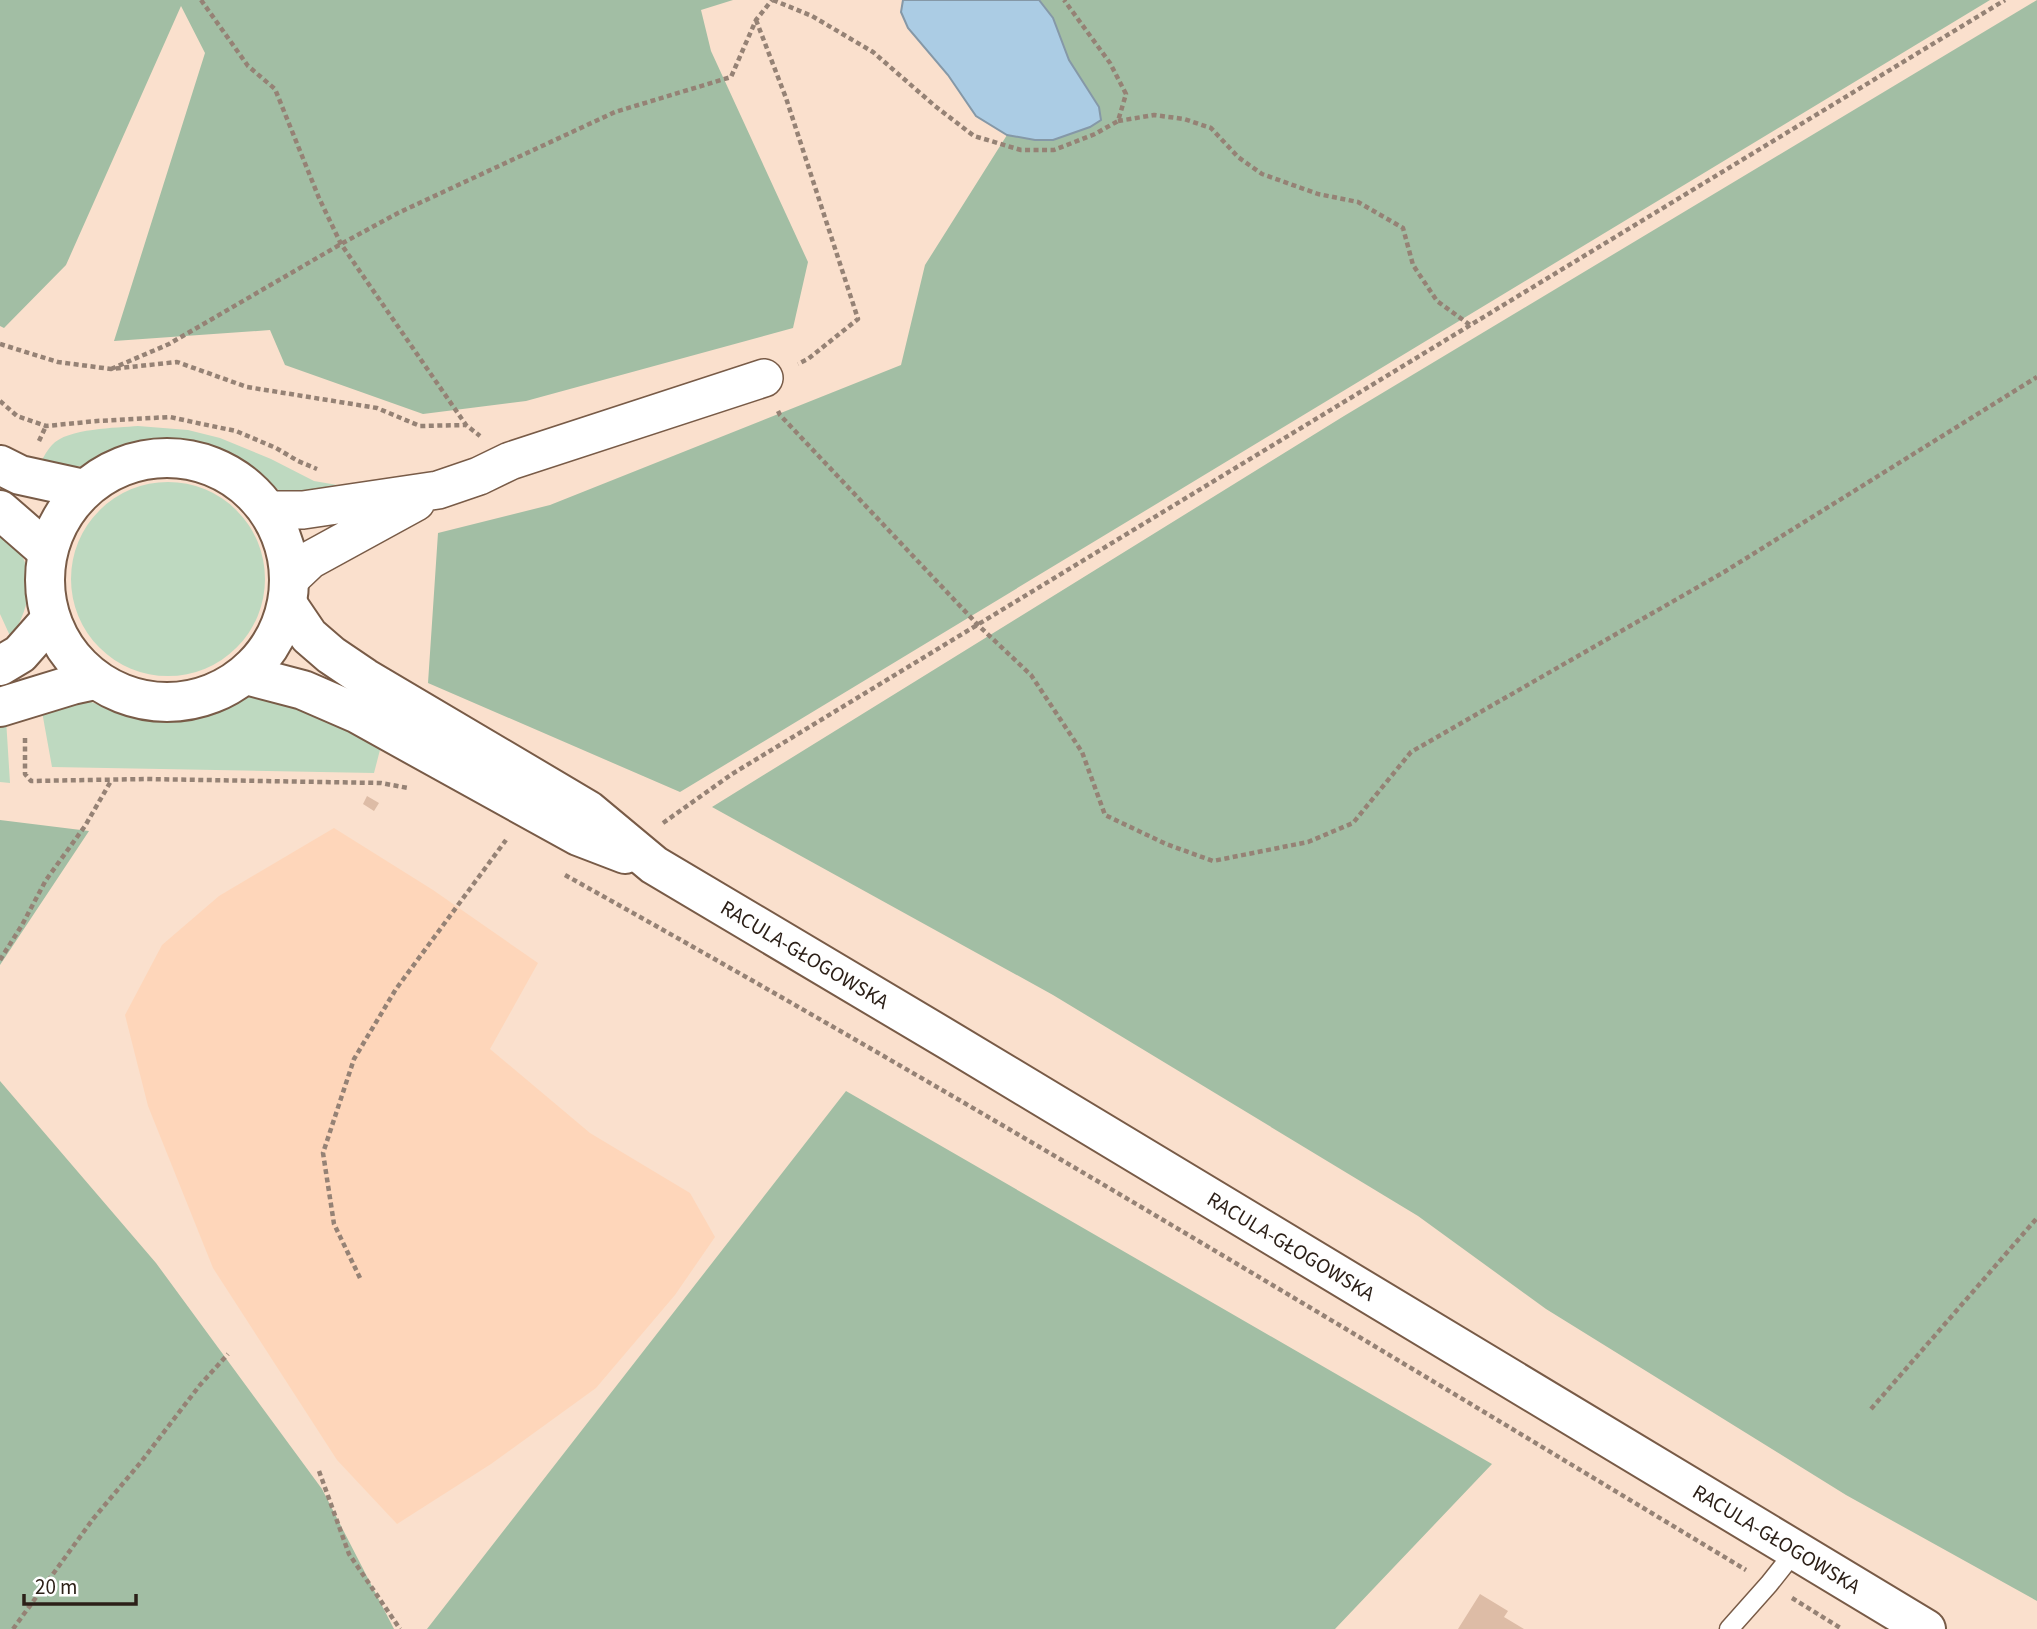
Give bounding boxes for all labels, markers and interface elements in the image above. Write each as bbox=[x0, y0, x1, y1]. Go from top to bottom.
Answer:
street label: RACULA-GŁOGOWSKA bbox=[715, 893, 895, 1017]
street label: RACULA-GŁOGOWSKA bbox=[1201, 1184, 1381, 1309]
street label: RACULA-GŁOGOWSKA bbox=[1687, 1477, 1867, 1601]
scale bar bbox=[24, 1562, 136, 1606]
text: 20 m bbox=[35, 1572, 77, 1602]

